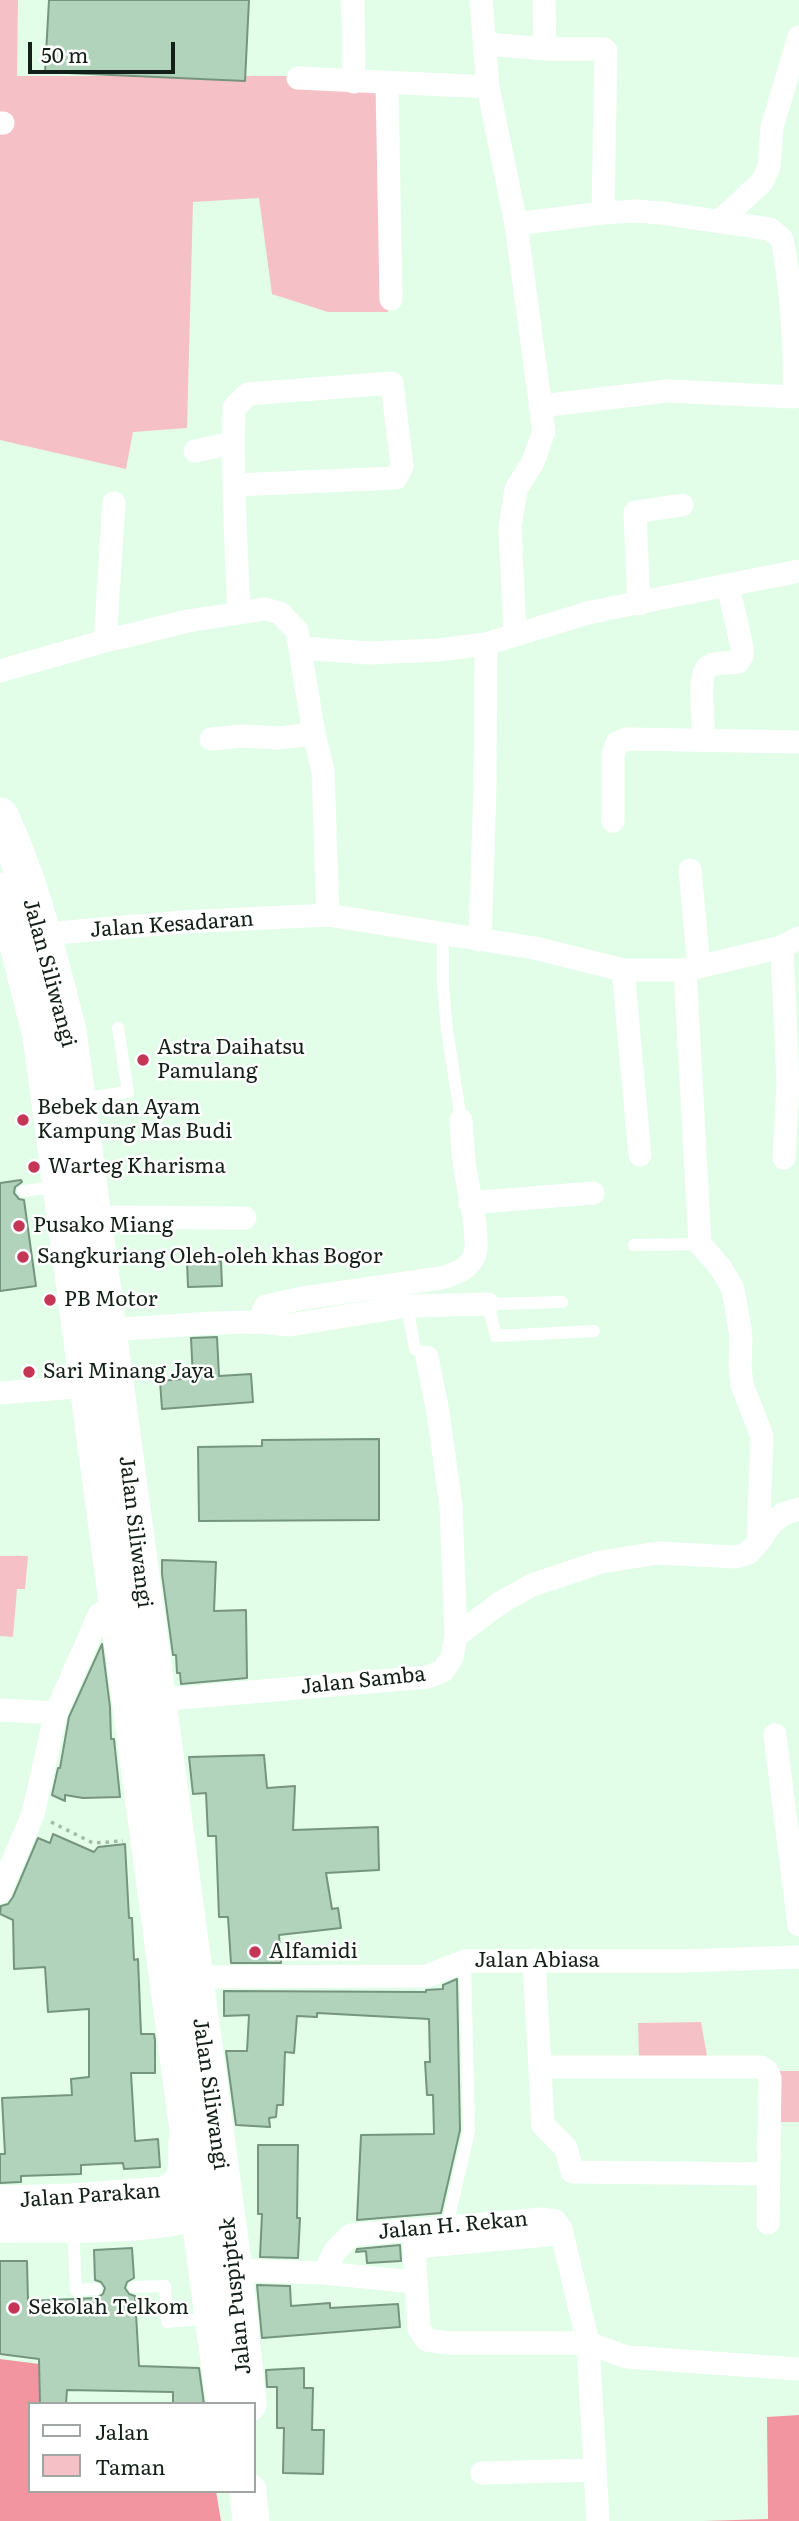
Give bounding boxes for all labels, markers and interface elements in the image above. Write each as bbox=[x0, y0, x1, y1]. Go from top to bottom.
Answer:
scale bar bbox=[32, 28, 178, 72]
text: 50 m bbox=[41, 38, 88, 69]
street label: Jalan Siliwangi bbox=[17, 896, 81, 1050]
street label: Jalan Kesadaran bbox=[89, 907, 255, 943]
place label: Astra Daihatsu Pamulang bbox=[157, 1035, 305, 1085]
marker: Astra Daihatsu Pamulang bbox=[135, 1052, 151, 1068]
place label: Bebek dan Ayam Kampung Mas Budi bbox=[37, 1095, 232, 1145]
marker: Bebek dan Ayam Kampung Mas Budi bbox=[15, 1112, 31, 1128]
place label: Warteg Kharisma bbox=[48, 1154, 226, 1180]
marker: Warteg Kharisma bbox=[26, 1159, 42, 1175]
place label: Pusako Miang bbox=[33, 1213, 173, 1239]
marker: Pusako Miang bbox=[11, 1218, 27, 1234]
place label: Sangkuriang Oleh-oleh khas Bogor bbox=[37, 1244, 383, 1270]
marker: Sangkuriang Oleh-oleh khas Bogor bbox=[15, 1249, 31, 1265]
place label: PB Motor bbox=[64, 1287, 158, 1313]
marker: PB Motor bbox=[42, 1292, 58, 1308]
place label: Sari Minang Jaya bbox=[43, 1359, 214, 1385]
marker: Sari Minang Jaya bbox=[21, 1364, 37, 1380]
street label: Jalan Siliwangi bbox=[113, 1454, 157, 1610]
street label: Jalan Samba bbox=[299, 1662, 427, 1700]
place label: Alfamidi bbox=[269, 1939, 358, 1965]
marker: Alfamidi bbox=[247, 1944, 263, 1960]
street label: Jalan Abiasa bbox=[474, 1948, 600, 1974]
street label: Jalan Siliwangi bbox=[187, 2016, 233, 2172]
street label: Jalan Parakan bbox=[19, 2179, 161, 2213]
street label: Jalan H. Rekan bbox=[377, 2207, 529, 2245]
street label: Jalan Puspiptek bbox=[215, 2216, 257, 2376]
place label: Sekolah Telkom bbox=[28, 2295, 189, 2321]
marker: Sekolah Telkom bbox=[6, 2300, 22, 2316]
legend bbox=[28, 2402, 256, 2493]
text: Jalan bbox=[95, 2415, 149, 2446]
text: Taman bbox=[95, 2450, 166, 2481]

